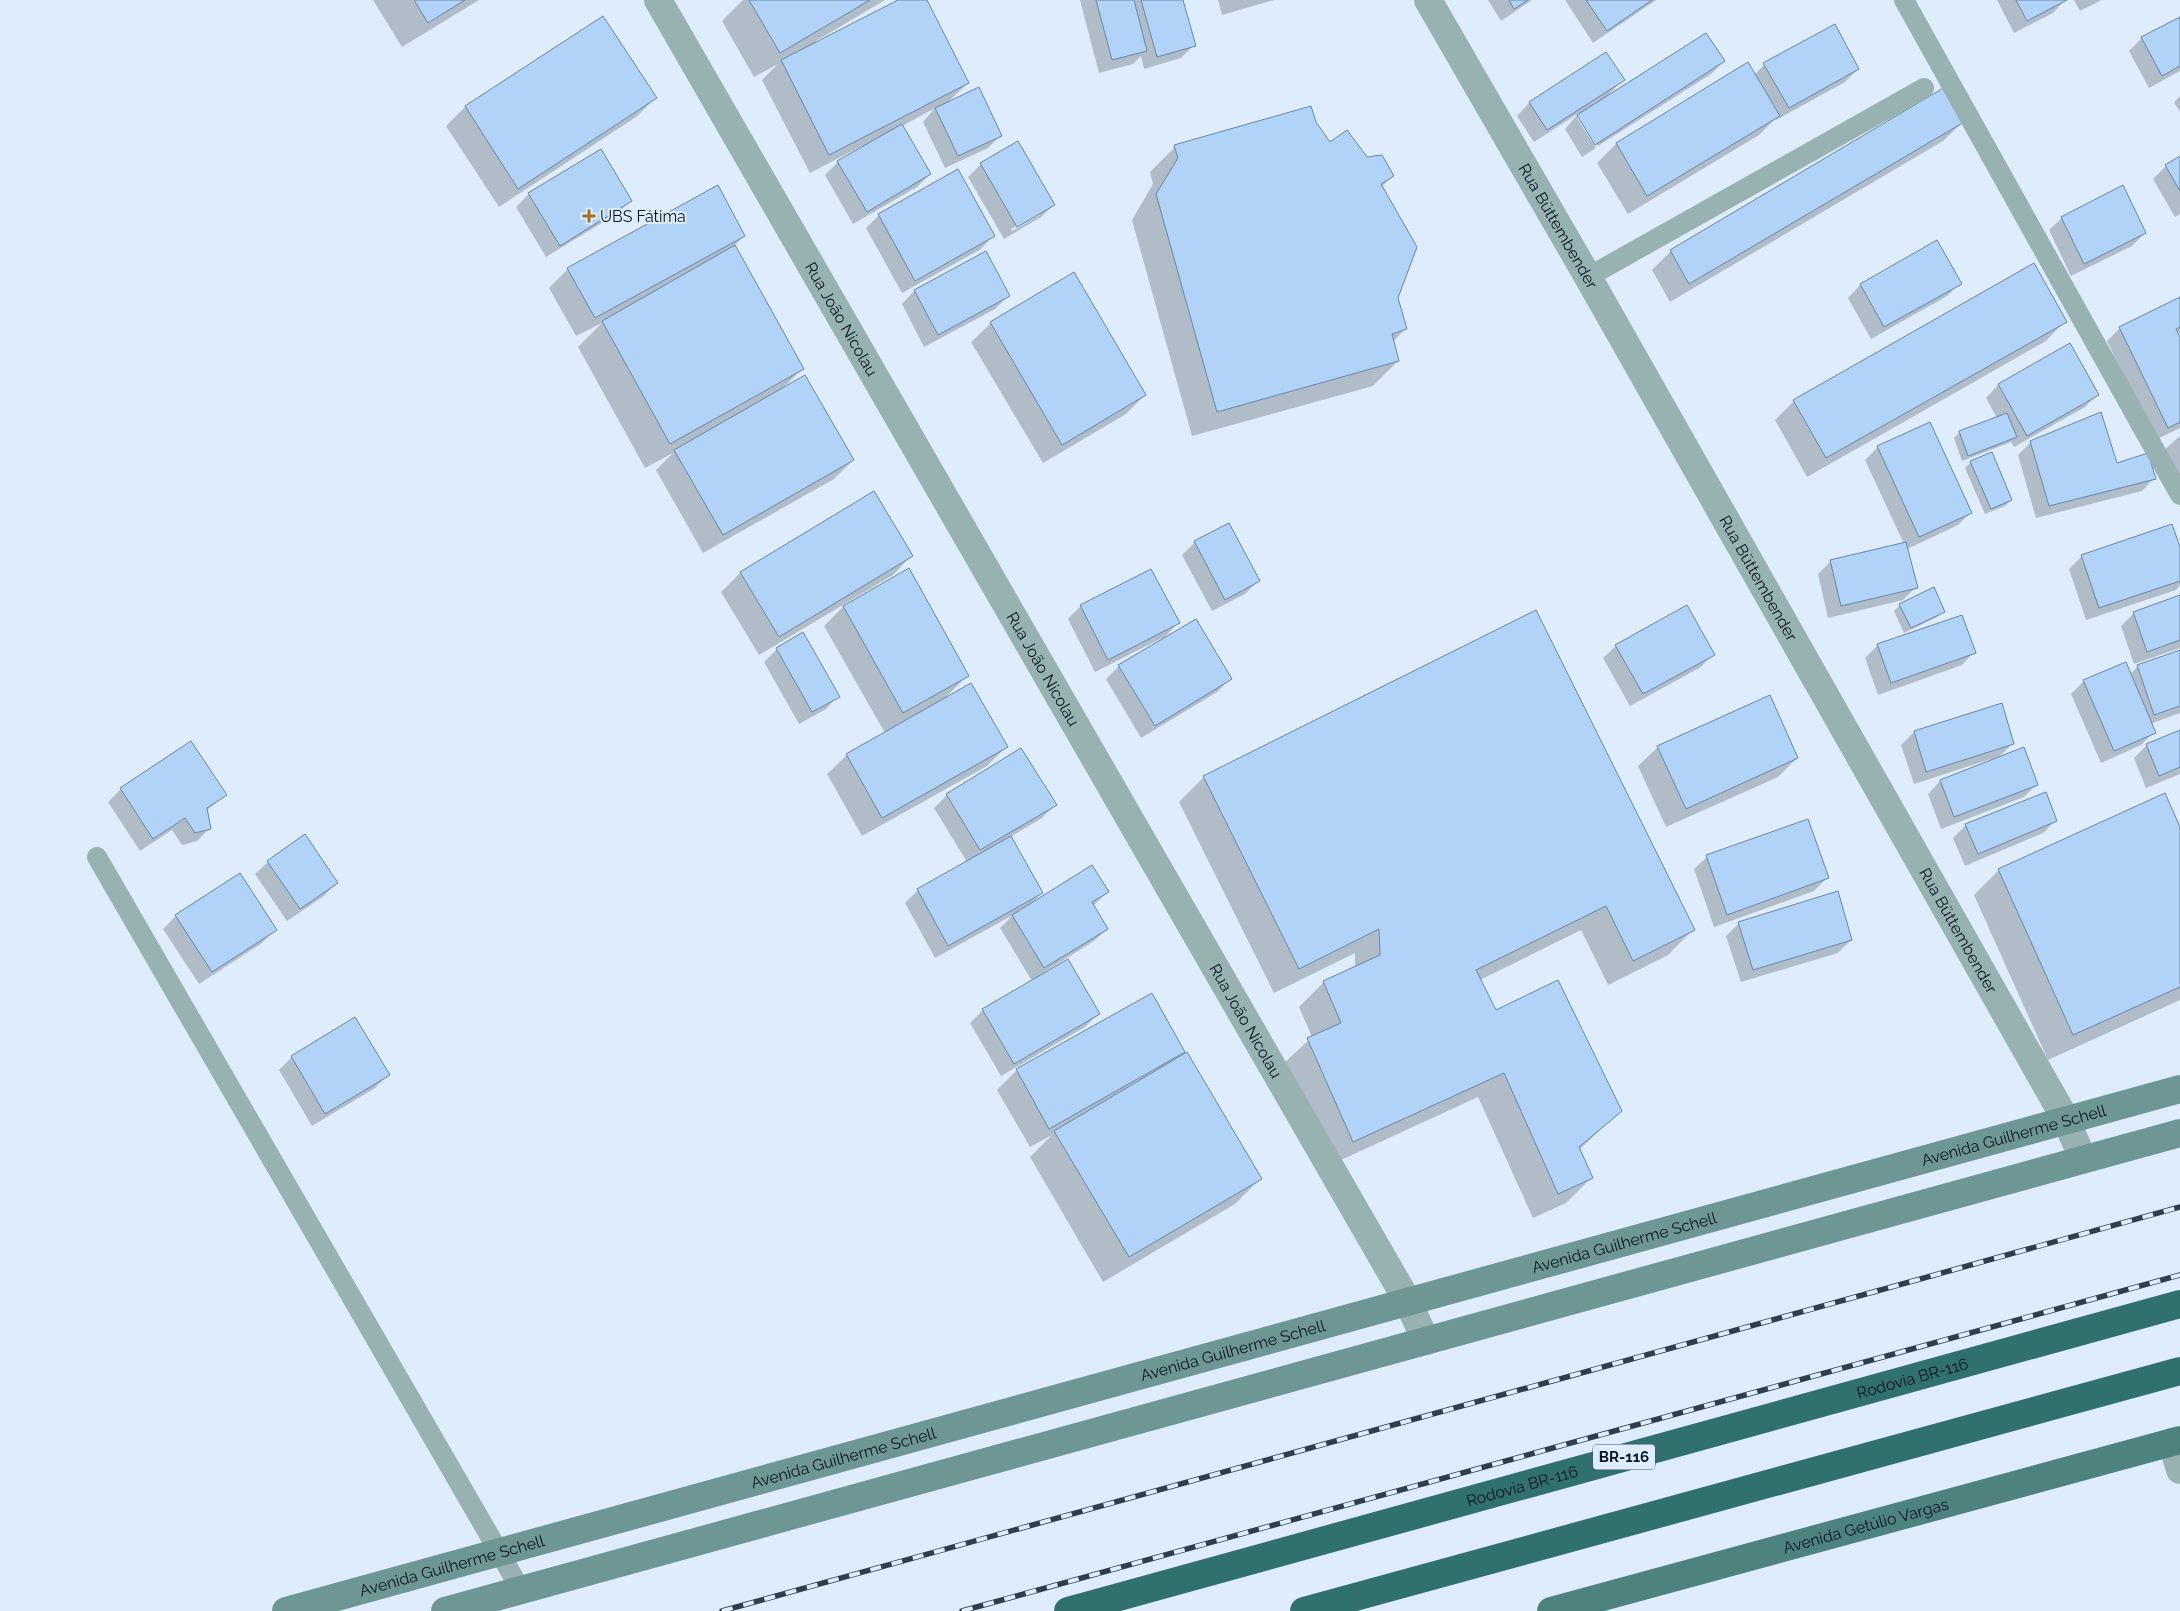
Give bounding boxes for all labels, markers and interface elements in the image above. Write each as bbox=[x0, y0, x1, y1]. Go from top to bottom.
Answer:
street label: Rua Büttembender bbox=[1515, 160, 1602, 292]
place label: UBS Fátima bbox=[600, 207, 686, 226]
marker: UBS Fátima bbox=[582, 209, 596, 223]
street label: Rua João Nicolau bbox=[801, 259, 882, 380]
street label: Rua Büttembender bbox=[1715, 512, 1802, 645]
street label: Rua João Nicolau bbox=[1003, 609, 1083, 730]
street label: Rua Büttembender bbox=[1915, 865, 2001, 997]
street label: Rua João Nicolau bbox=[1205, 961, 1286, 1081]
street label: Avenida Guilherme Schell bbox=[1919, 1101, 2109, 1170]
street label: Avenida Guilherme Schell bbox=[1530, 1208, 1719, 1277]
street label: Avenida Guilherme Schell bbox=[1138, 1316, 1328, 1385]
street label: Rodovia BR-116 bbox=[1855, 1354, 1970, 1403]
street label: Avenida Guilherme Schell bbox=[749, 1423, 939, 1492]
road number: BR-116 bbox=[1593, 1444, 1655, 1470]
street label: Rodovia BR-116 bbox=[1464, 1462, 1580, 1511]
street label: Avenida Getúlio Vargas bbox=[1781, 1494, 1951, 1558]
street label: Avenida Guilherme Schell bbox=[357, 1531, 547, 1600]

